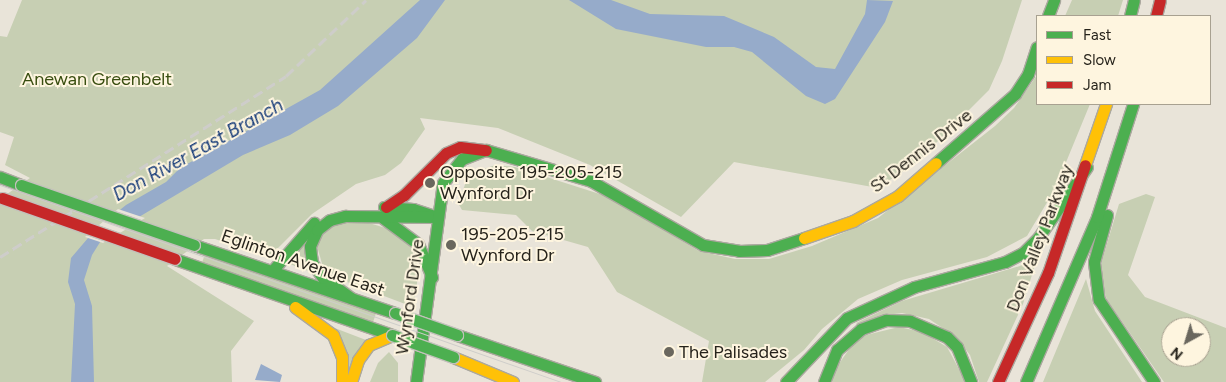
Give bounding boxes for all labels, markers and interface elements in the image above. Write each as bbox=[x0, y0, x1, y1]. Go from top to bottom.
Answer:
legend bbox=[1036, 15, 1211, 105]
text: Fast bbox=[1083, 26, 1111, 44]
text: Slow bbox=[1083, 51, 1116, 69]
park label: Anewan Greenbelt bbox=[22, 68, 172, 90]
text: Jam bbox=[1083, 76, 1111, 94]
water label: Don River East Branch bbox=[109, 94, 287, 206]
street label: St Dennis Drive bbox=[866, 105, 976, 197]
street label: Don Valley Parkway bbox=[1002, 161, 1078, 315]
place label: Opposite 195-205-215 Wynford Dr bbox=[440, 162, 622, 204]
marker: Opposite 195-205-215 Wynford Dr bbox=[424, 177, 436, 189]
place label: 195-205-215 Wynford Dr bbox=[461, 224, 564, 266]
street label: Eglinton Avenue East bbox=[218, 225, 388, 301]
street label: Wynford Drive bbox=[391, 238, 429, 356]
marker: 195-205-215 Wynford Dr bbox=[445, 239, 457, 251]
north arrow bbox=[1161, 317, 1211, 367]
place label: The Palisades bbox=[679, 341, 787, 363]
text: N bbox=[1167, 343, 1186, 363]
marker: The Palisades bbox=[663, 346, 675, 358]

